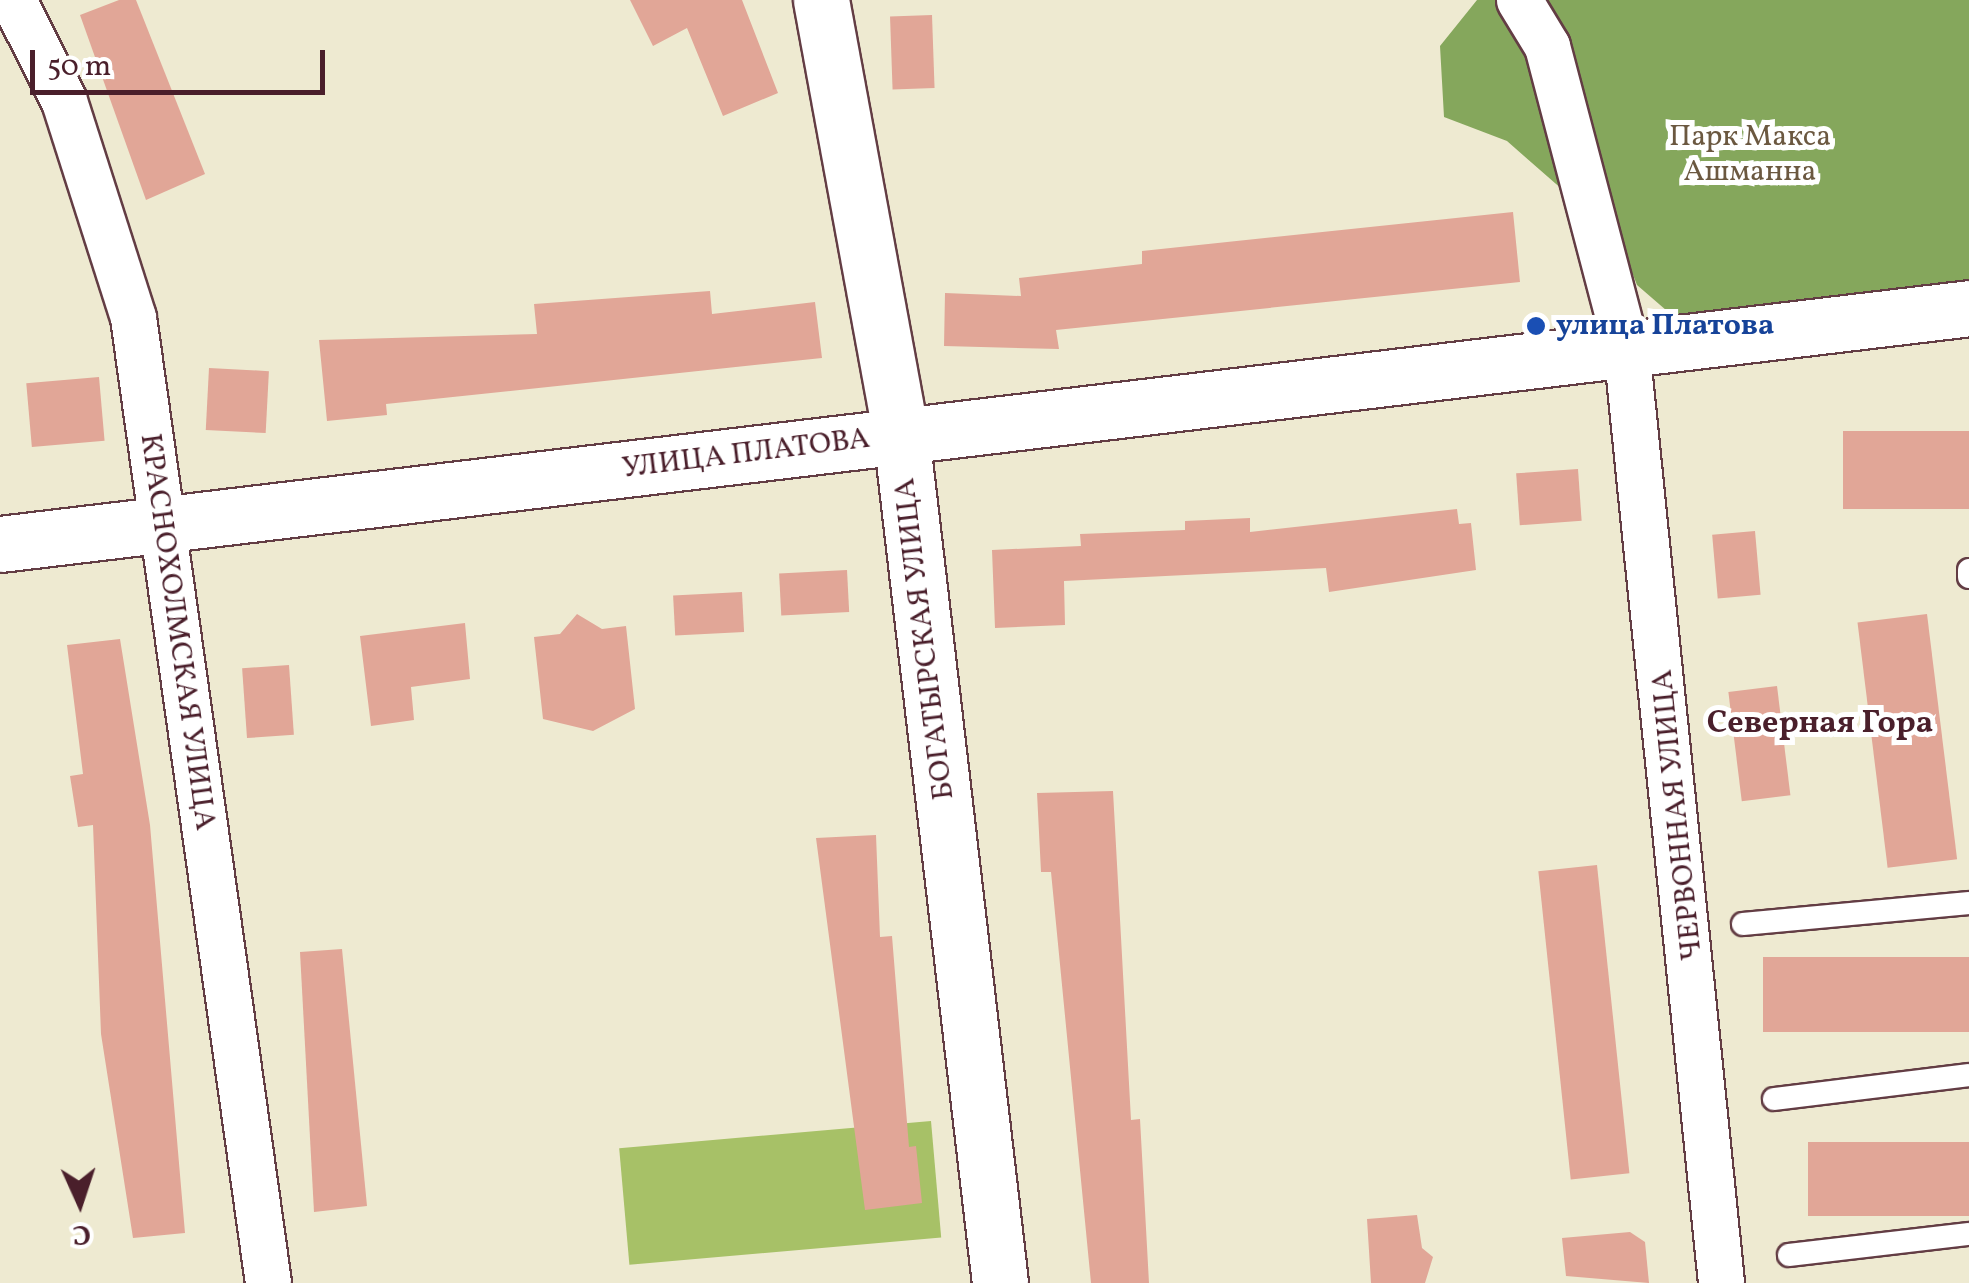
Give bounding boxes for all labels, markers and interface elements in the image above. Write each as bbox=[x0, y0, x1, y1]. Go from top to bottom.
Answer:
scale bar bbox=[35, 30, 330, 92]
text: 50 m bbox=[47, 46, 111, 88]
park label: Парк Макса Ашманна bbox=[1669, 119, 1831, 190]
place label: улица Платова bbox=[1556, 308, 1774, 344]
marker: улица Платова bbox=[1525, 315, 1547, 337]
street label: УЛИЦА ПЛАТОВА bbox=[620, 421, 872, 487]
street label: КРАСНОХОЛМСКАЯ УЛИЦА bbox=[131, 431, 223, 833]
street label: БОГАТЫРСКАЯ УЛИЦА bbox=[887, 476, 963, 802]
street label: ЧЕРВОННАЯ УЛИЦА bbox=[1645, 668, 1711, 962]
district label: Северная Гора bbox=[1707, 705, 1933, 743]
north arrow bbox=[30, 1153, 130, 1253]
text: С bbox=[72, 1214, 92, 1253]

